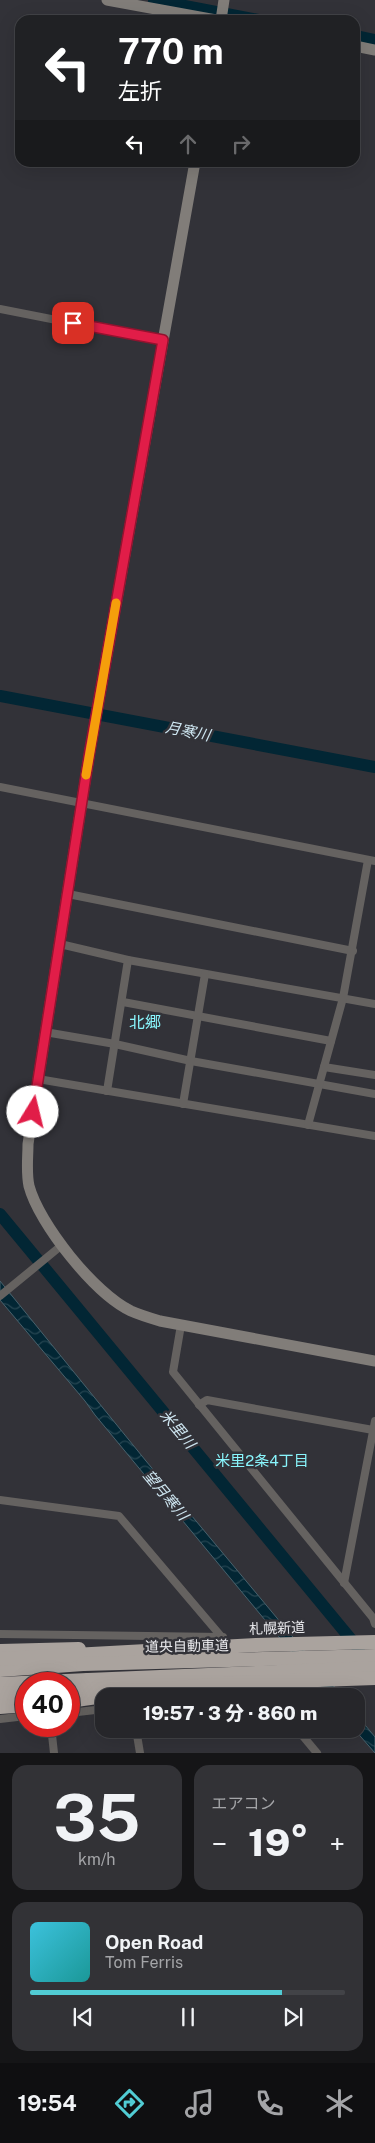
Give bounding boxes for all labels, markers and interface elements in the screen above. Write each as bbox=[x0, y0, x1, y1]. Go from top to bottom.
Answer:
text: 770 m bbox=[118, 31, 224, 72]
icon: left bbox=[35, 35, 100, 100]
text: 左折 bbox=[118, 78, 162, 104]
icon: left bbox=[121, 130, 149, 158]
icon: ahead bbox=[174, 130, 202, 158]
icon: right bbox=[227, 130, 255, 158]
pin bbox=[52, 302, 94, 344]
icon: arrive bbox=[59, 309, 87, 337]
water label: 月寒川 bbox=[164, 718, 214, 744]
district label: 北郷 bbox=[129, 1013, 161, 1032]
position arrow bbox=[6, 1085, 58, 1137]
water label: 米里川 bbox=[157, 1406, 200, 1453]
district label: 米里2条4丁目 bbox=[215, 1452, 309, 1469]
water label: 望月寒川 bbox=[140, 1467, 193, 1525]
street label: 札幌新道 bbox=[249, 1619, 305, 1637]
street label: 道央自動車道 bbox=[145, 1637, 229, 1655]
speed limit sign: 40 bbox=[15, 1672, 80, 1737]
text: 19:57 · 3 分 · 860 m bbox=[143, 1702, 317, 1724]
text: 35 bbox=[53, 1779, 140, 1856]
text: エアコン bbox=[212, 1794, 276, 1813]
text: 19° bbox=[248, 1820, 308, 1865]
text: − bbox=[212, 1827, 227, 1860]
text: + bbox=[329, 1827, 345, 1860]
text: km/h bbox=[78, 1850, 116, 1869]
text: Open Road bbox=[105, 1931, 203, 1953]
text: Tom Ferris bbox=[105, 1953, 183, 1972]
icon: previous bbox=[69, 2003, 97, 2031]
icon: pause bbox=[174, 2003, 202, 2031]
icon: next bbox=[279, 2003, 307, 2031]
icon: directions bbox=[112, 2086, 147, 2121]
icon: music bbox=[182, 2086, 217, 2121]
icon: phone bbox=[252, 2086, 287, 2121]
icon: climate bbox=[322, 2086, 357, 2121]
text: 19:54 bbox=[18, 2090, 77, 2116]

